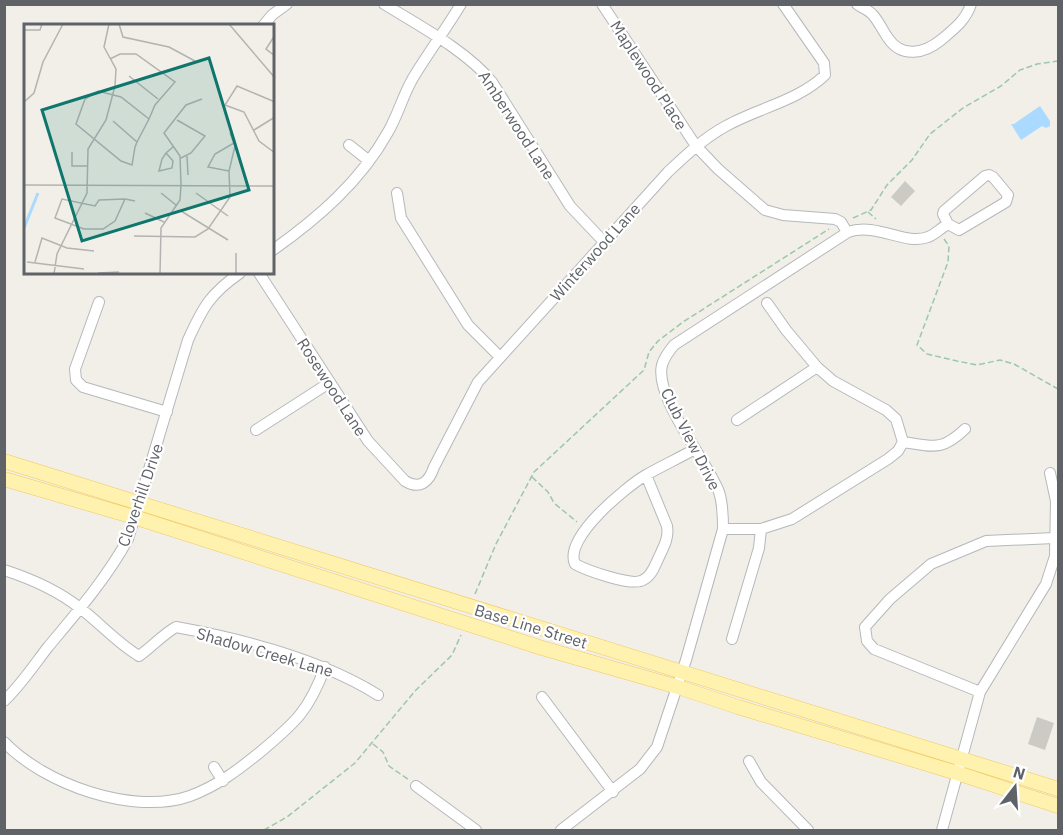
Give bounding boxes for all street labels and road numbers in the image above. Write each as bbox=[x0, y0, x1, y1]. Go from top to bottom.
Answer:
street label: Maplewood Place bbox=[606, 17, 692, 134]
street label: Amberwood Lane bbox=[474, 67, 560, 183]
street label: Winterwood Lane bbox=[546, 199, 644, 305]
street label: Rosewood Lane bbox=[293, 334, 371, 440]
street label: Club View Drive bbox=[657, 385, 725, 494]
street label: Cloverhill Drive bbox=[113, 440, 167, 549]
street label: Base Line Street bbox=[472, 599, 590, 653]
street label: Shadow Creek Lane bbox=[194, 623, 336, 681]

